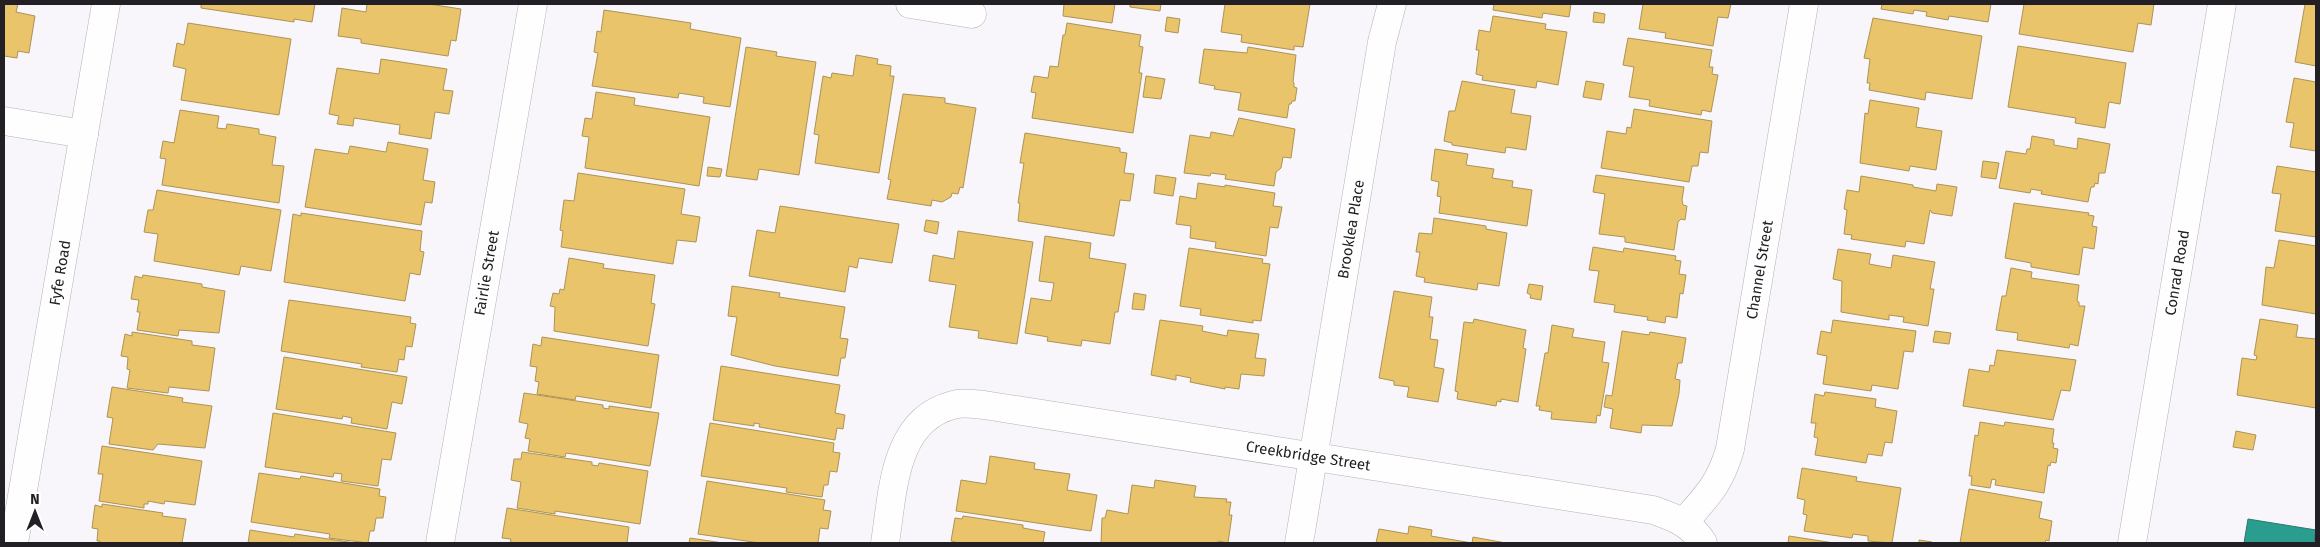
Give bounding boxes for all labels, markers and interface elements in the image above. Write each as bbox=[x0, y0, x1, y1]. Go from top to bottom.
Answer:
street label: Brooklea Place bbox=[1334, 178, 1368, 280]
street label: Channel Street bbox=[1743, 218, 1777, 321]
street label: Fairlie Street bbox=[470, 228, 503, 317]
street label: Conrad Road bbox=[2161, 228, 2193, 317]
street label: Fyfe Road bbox=[46, 239, 75, 307]
street label: Creekbridge Street bbox=[1245, 437, 1372, 475]
north arrow bbox=[10, 487, 60, 537]
text: N bbox=[30, 491, 40, 508]

